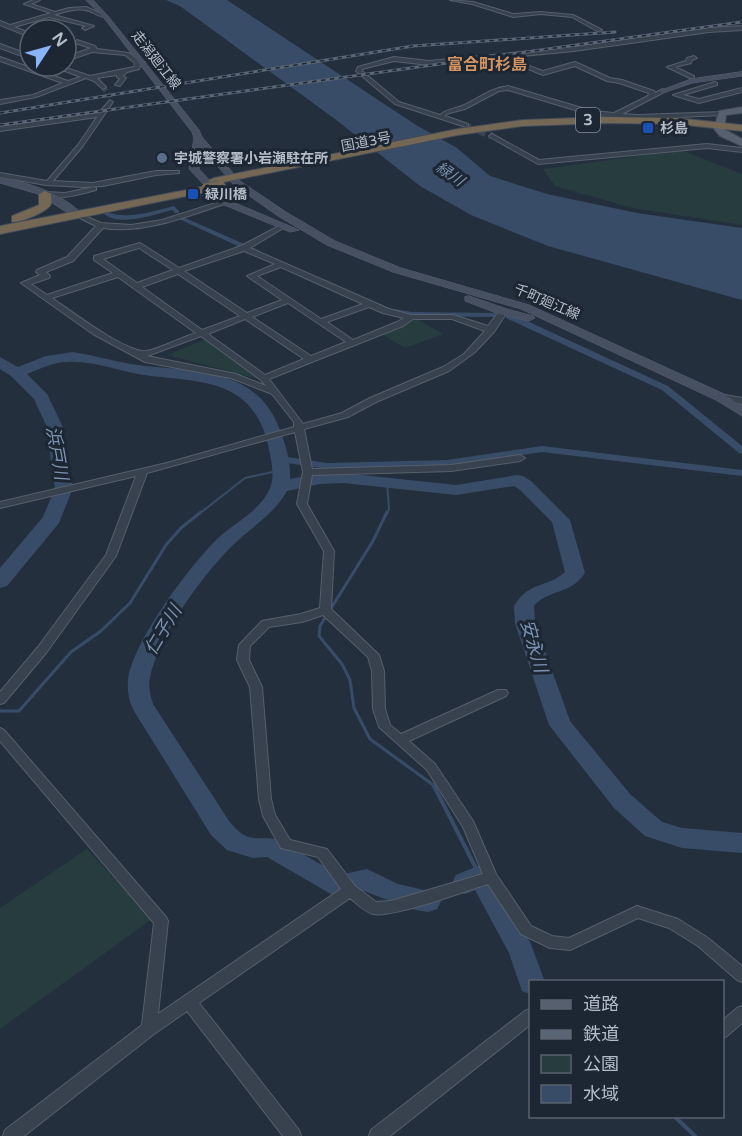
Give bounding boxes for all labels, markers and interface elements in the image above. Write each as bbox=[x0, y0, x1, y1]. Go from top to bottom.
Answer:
north arrow bbox=[18, 18, 78, 78]
street label: 走潟廻江線 bbox=[128, 27, 184, 93]
text: N bbox=[47, 29, 71, 51]
district label: 富合町杉島 bbox=[447, 55, 527, 75]
road number: 3 bbox=[576, 108, 600, 132]
place label: 杉島 bbox=[660, 120, 688, 137]
marker: 杉島 bbox=[641, 121, 655, 135]
street label: 国道3号 bbox=[339, 129, 393, 155]
place label: 宇城警察署小岩瀬駐在所 bbox=[174, 150, 328, 167]
marker: 宇城警察署小岩瀬駐在所 bbox=[155, 151, 169, 165]
water label: 緑川 bbox=[433, 158, 469, 191]
place label: 緑川橋 bbox=[205, 186, 247, 203]
marker: 緑川橋 bbox=[186, 187, 200, 201]
street label: 千町廻江線 bbox=[511, 281, 583, 323]
water label: 浜戸川 bbox=[41, 425, 73, 483]
water label: 仁子川 bbox=[140, 599, 187, 659]
water label: 安永川 bbox=[516, 617, 553, 677]
legend bbox=[529, 980, 724, 1118]
text: 道路 bbox=[583, 993, 619, 1015]
text: 鉄道 bbox=[583, 1023, 619, 1045]
text: 公園 bbox=[583, 1053, 619, 1075]
text: 水域 bbox=[583, 1083, 619, 1105]

